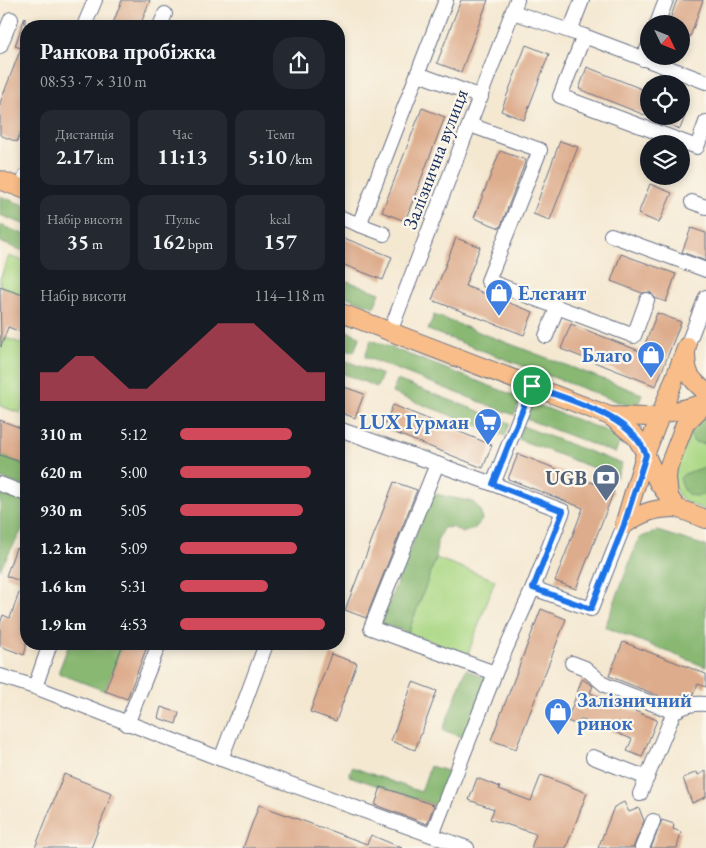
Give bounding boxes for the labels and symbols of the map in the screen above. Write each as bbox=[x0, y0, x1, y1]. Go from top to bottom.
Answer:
north arrow bbox=[640, 15, 690, 65]
street label: Залізнична вулиця bbox=[396, 85, 474, 233]
shop icon: Елегант bbox=[484, 278, 514, 317]
place label: Елегант bbox=[518, 280, 586, 306]
shop icon: Благо bbox=[636, 340, 666, 379]
place label: Благо bbox=[582, 342, 632, 368]
pin bbox=[511, 365, 553, 407]
supermarket icon: LUX Гурман bbox=[473, 407, 503, 446]
place label: LUX Гурман bbox=[359, 409, 469, 435]
bank icon: UGB bbox=[591, 463, 621, 502]
place label: UGB bbox=[545, 465, 587, 491]
place label: Залізничний ринок bbox=[577, 687, 692, 736]
shop icon: Залізничний ринок bbox=[543, 697, 573, 736]

